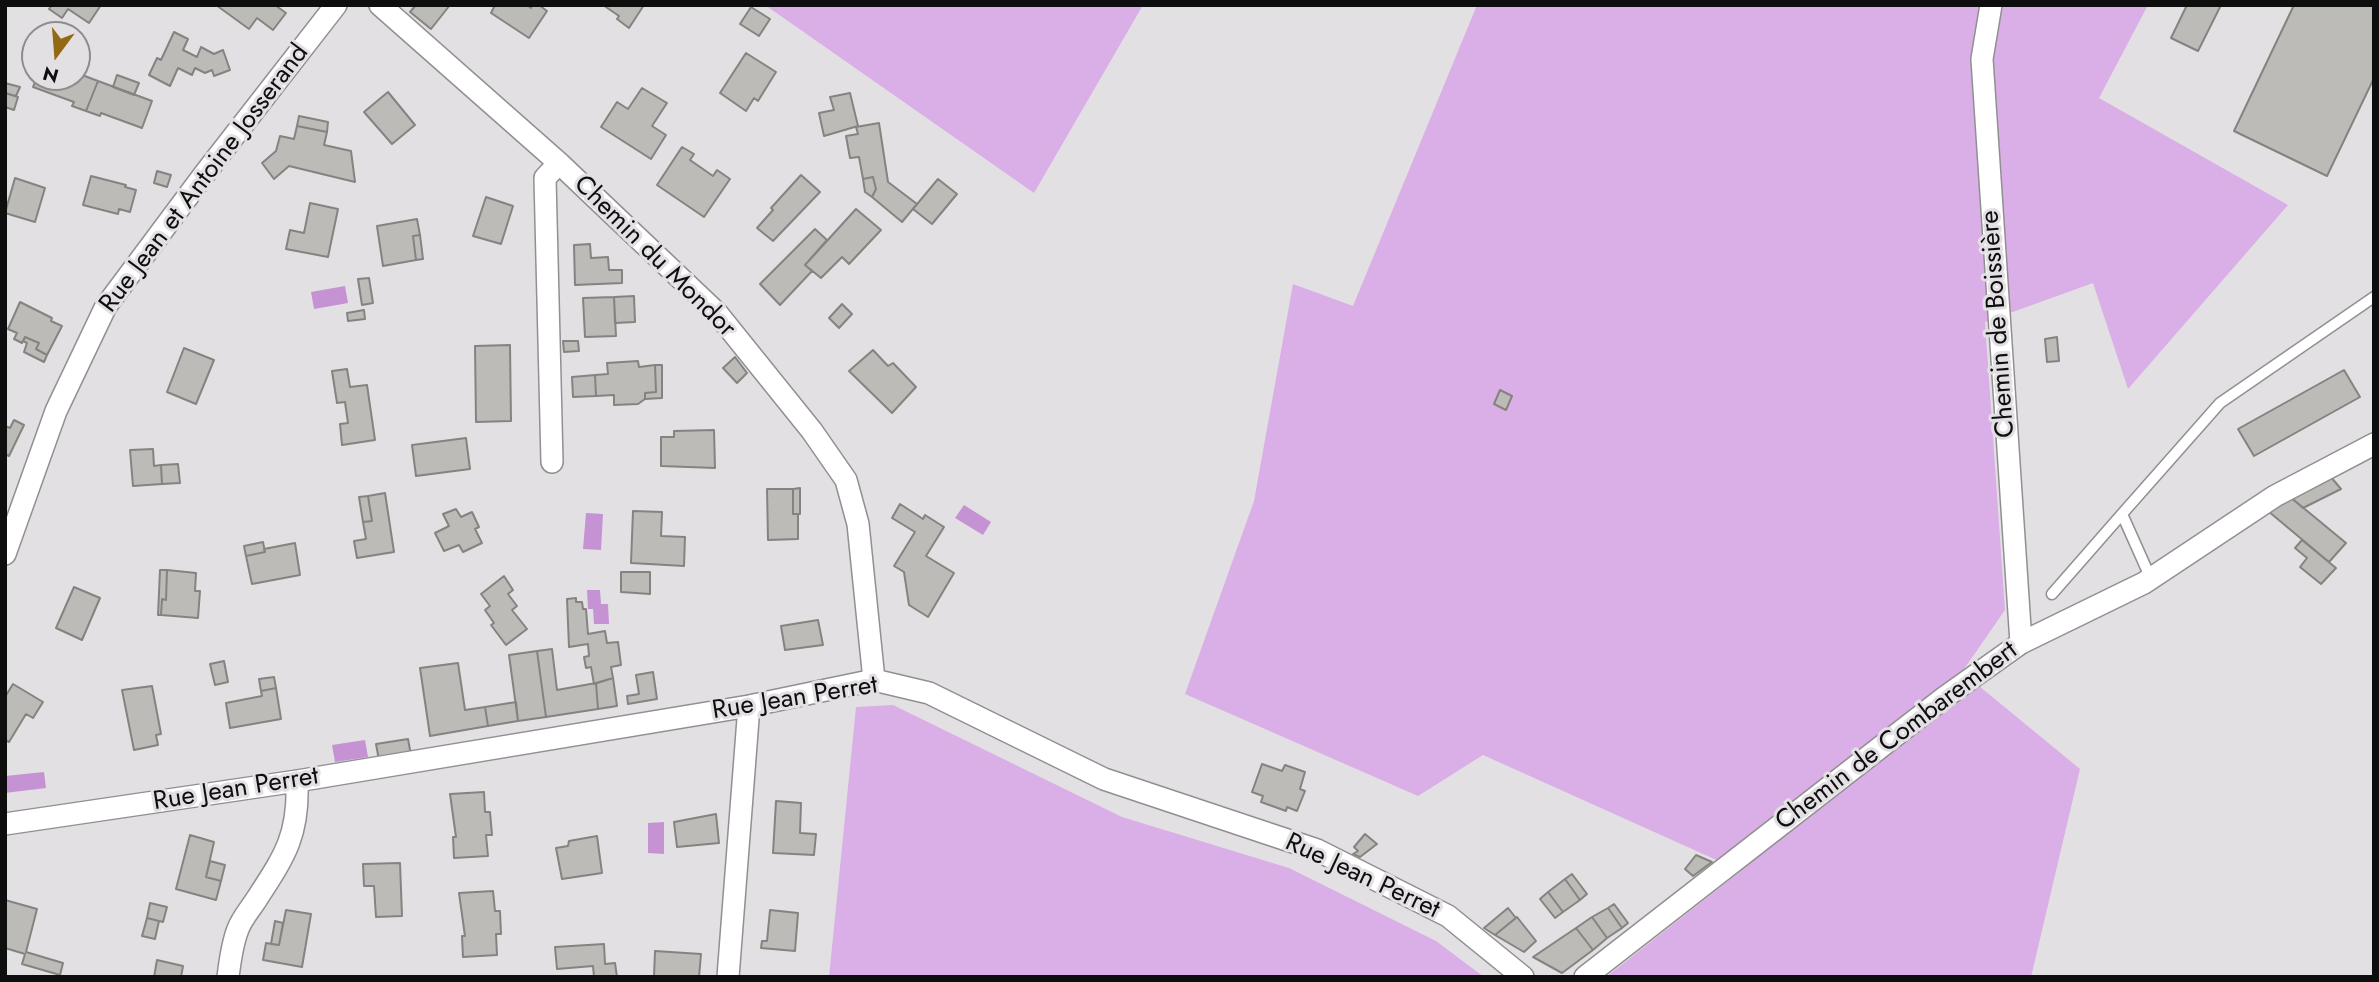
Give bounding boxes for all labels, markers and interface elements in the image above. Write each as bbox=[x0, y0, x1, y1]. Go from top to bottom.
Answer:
north arrow bbox=[21, 21, 91, 91]
street label: Rue Jean et Antoine Josserand bbox=[94, 39, 316, 319]
text: N bbox=[40, 60, 62, 90]
street label: Chemin du Mondor bbox=[566, 169, 742, 345]
street label: Chemin de Boissière bbox=[1975, 209, 2023, 439]
street label: Chemin de Combarembert bbox=[1770, 636, 2024, 838]
street label: Rue Jean Perret bbox=[710, 671, 880, 727]
street label: Rue Jean Perret bbox=[151, 762, 321, 818]
street label: Rue Jean Perret bbox=[1280, 828, 1444, 926]

